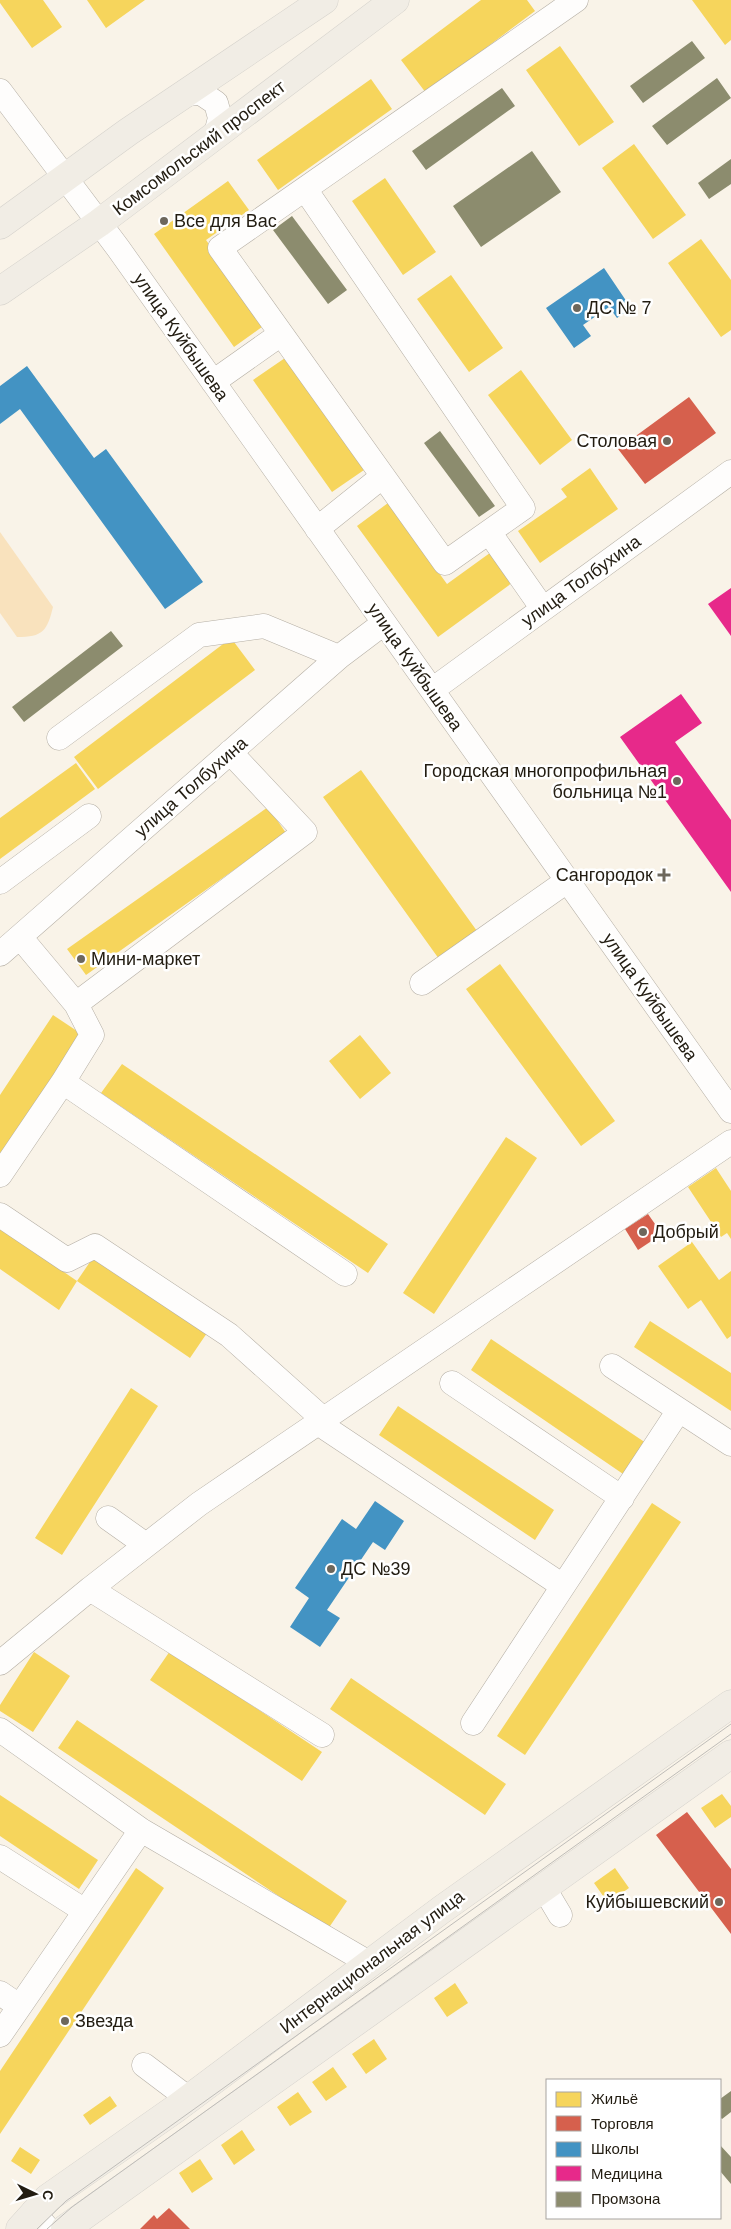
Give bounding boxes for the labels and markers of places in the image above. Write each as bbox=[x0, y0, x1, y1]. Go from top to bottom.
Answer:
place label: Все для Вас bbox=[174, 211, 277, 231]
marker: Все для Вас bbox=[158, 215, 170, 227]
place label: ДС № 7 bbox=[587, 298, 652, 318]
marker: ДС № 7 bbox=[571, 302, 583, 314]
place label: Столовая bbox=[577, 431, 657, 451]
marker: Столовая bbox=[661, 435, 673, 447]
place label: Городская многопрофильная больница №1 bbox=[424, 761, 667, 802]
marker: Городская многопрофильная больница №1 bbox=[671, 775, 683, 787]
place label: Сангородок bbox=[556, 865, 653, 885]
marker: Сангородок bbox=[657, 868, 671, 882]
place label: Мини-маркет bbox=[91, 949, 200, 969]
marker: Мини-маркет bbox=[75, 953, 87, 965]
place label: Добрый bbox=[653, 1222, 719, 1242]
marker: Добрый bbox=[637, 1226, 649, 1238]
place label: ДС №39 bbox=[341, 1559, 411, 1579]
marker: ДС №39 bbox=[325, 1563, 337, 1575]
place label: Куйбышевский bbox=[585, 1892, 709, 1912]
marker: Куйбышевский bbox=[713, 1896, 725, 1908]
place label: Звезда bbox=[75, 2011, 134, 2031]
marker: Звезда bbox=[59, 2015, 71, 2027]

